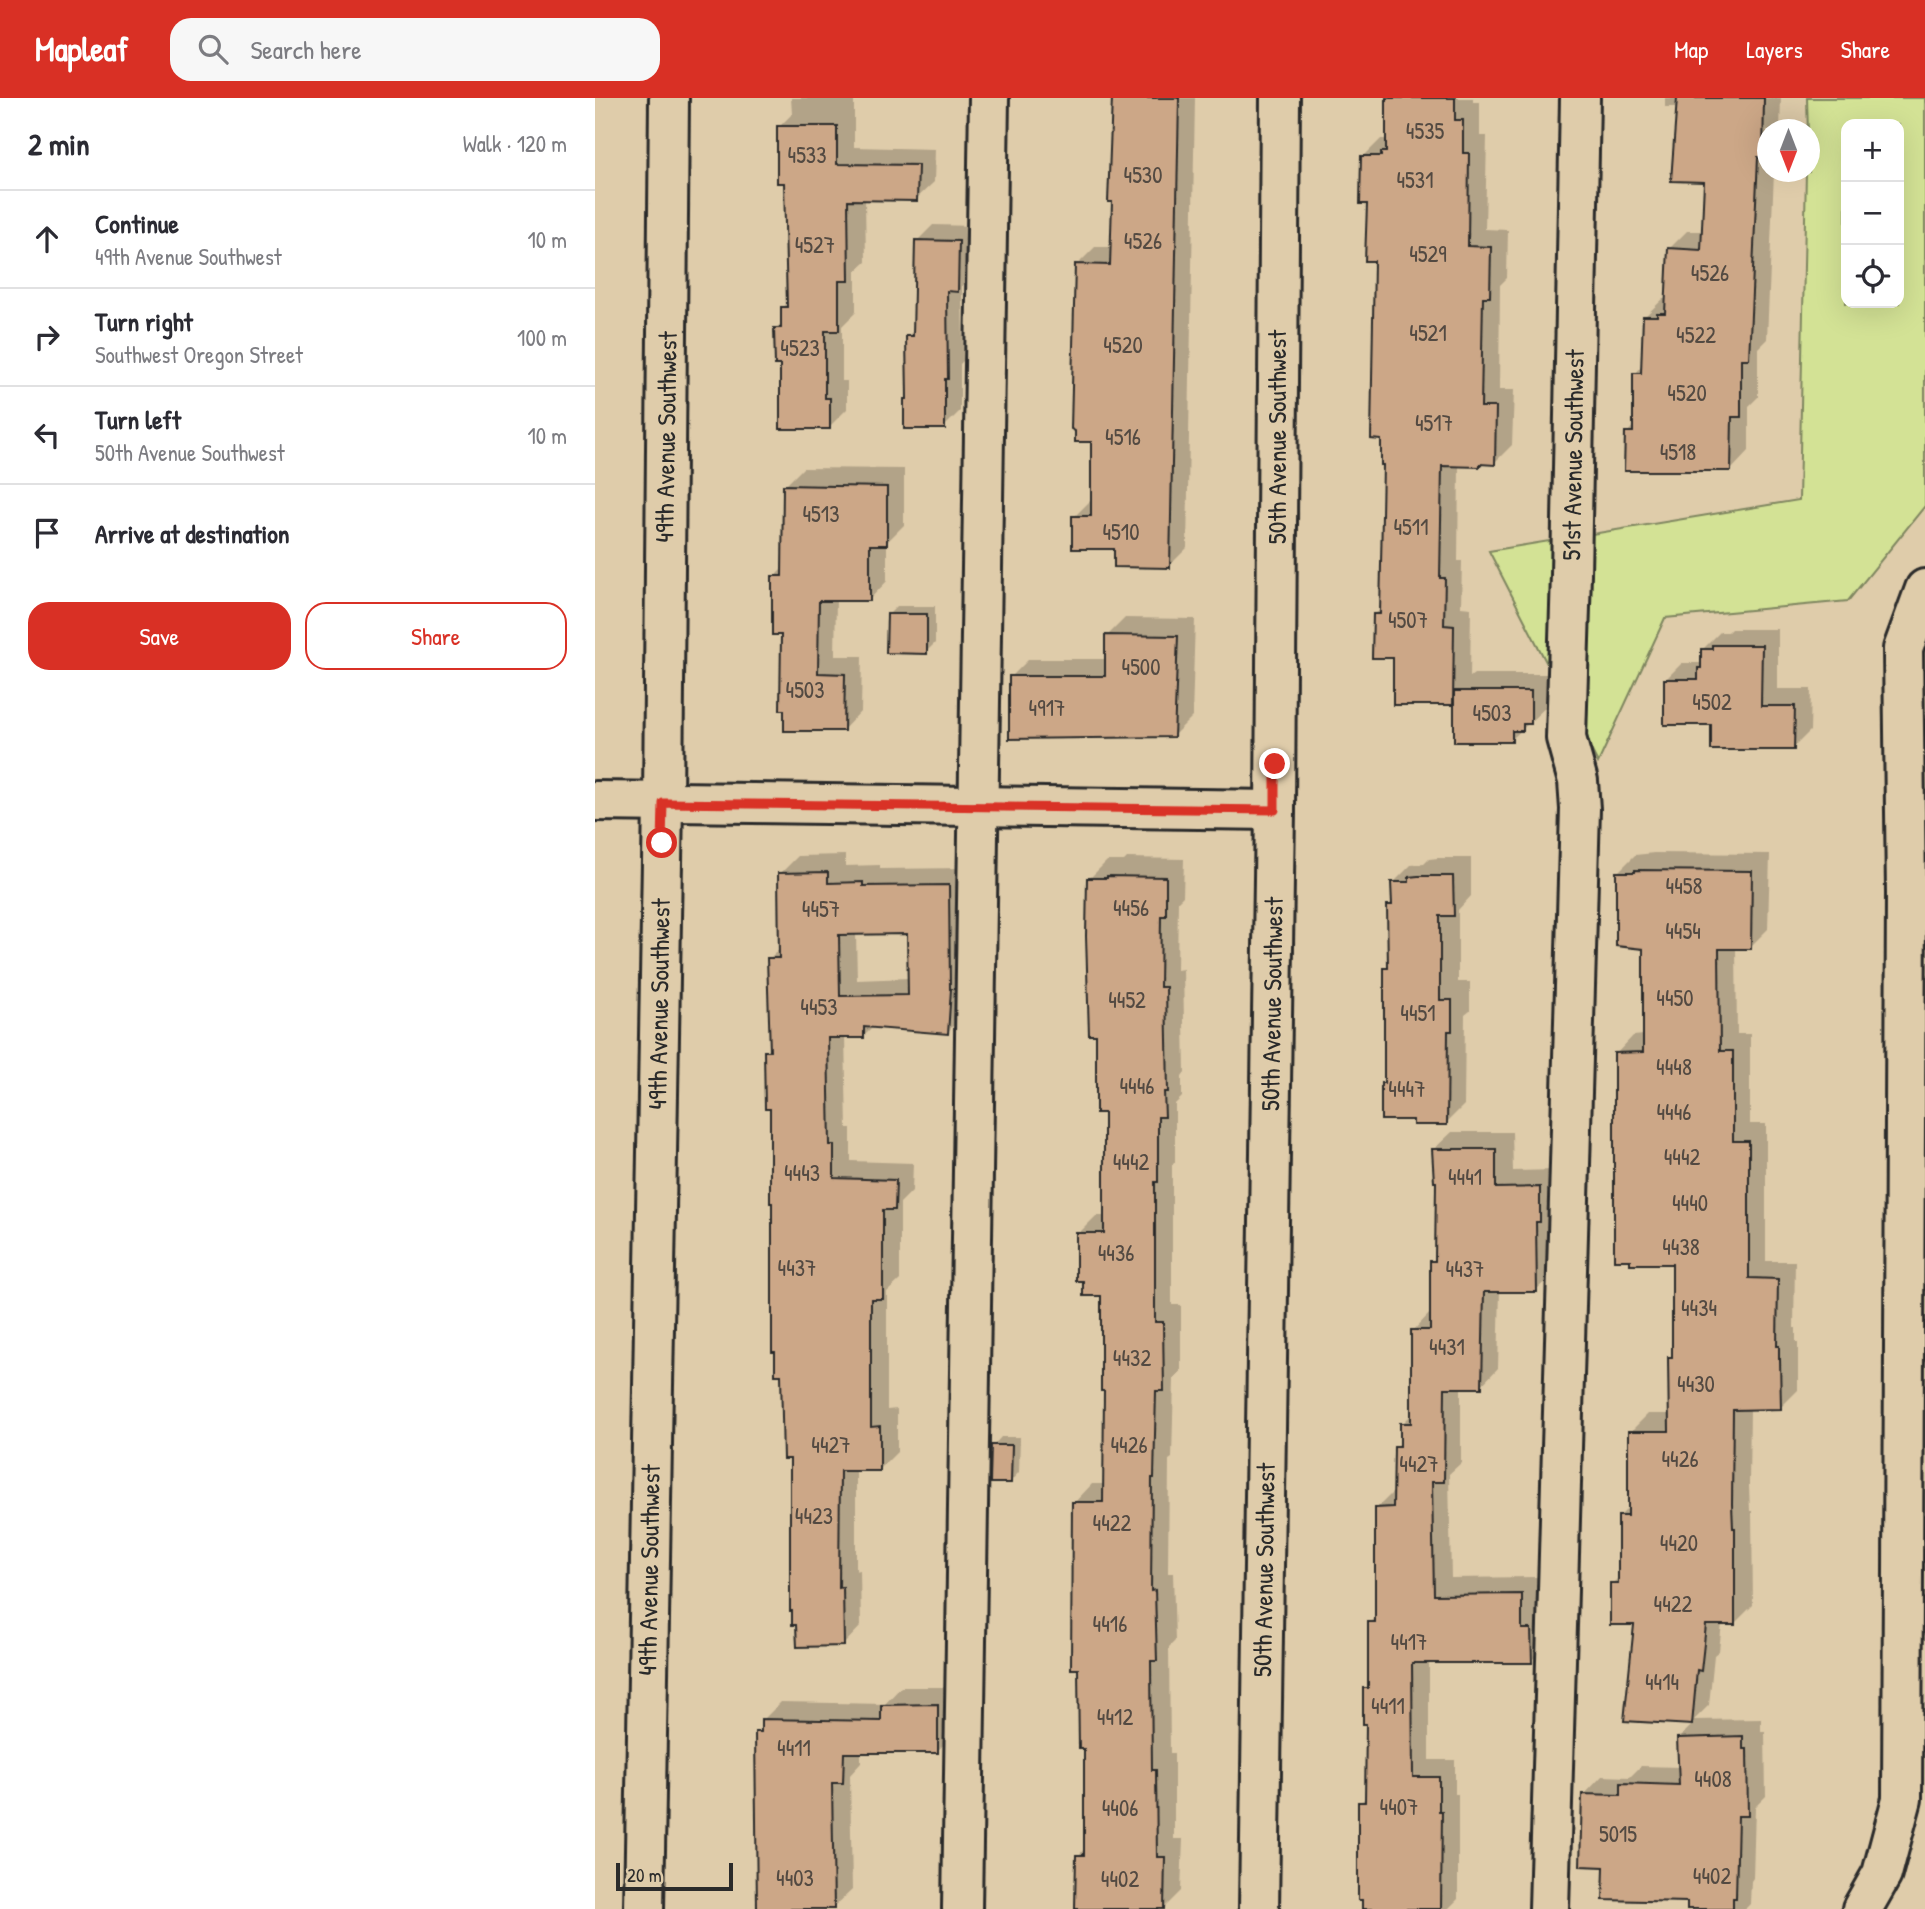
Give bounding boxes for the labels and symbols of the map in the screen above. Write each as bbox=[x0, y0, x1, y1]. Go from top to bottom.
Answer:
house number: 4535 bbox=[1406, 115, 1444, 146]
north arrow bbox=[1757, 119, 1820, 182]
house number: 4533 bbox=[788, 139, 826, 170]
house number: 4530 bbox=[1124, 159, 1162, 190]
house number: 4531 bbox=[1396, 164, 1434, 195]
house number: 4526 bbox=[1124, 225, 1162, 256]
house number: 4527 bbox=[795, 229, 835, 260]
house number: 4529 bbox=[1409, 238, 1447, 269]
house number: 4526 bbox=[1691, 257, 1729, 288]
house number: 4521 bbox=[1409, 317, 1447, 348]
house number: 4522 bbox=[1676, 319, 1716, 350]
house number: 4520 bbox=[1103, 329, 1143, 360]
street label: 50th Avenue Southwest bbox=[1259, 329, 1294, 544]
street label: 49th Avenue Southwest bbox=[646, 330, 685, 543]
house number: 4523 bbox=[780, 332, 820, 363]
street label: 51st Avenue Southwest bbox=[1553, 348, 1592, 561]
house number: 4520 bbox=[1667, 377, 1707, 408]
house number: 4517 bbox=[1415, 407, 1453, 438]
house number: 4516 bbox=[1105, 421, 1141, 452]
house number: 4518 bbox=[1660, 436, 1696, 467]
house number: 4513 bbox=[802, 498, 840, 529]
house number: 4511 bbox=[1393, 511, 1429, 542]
house number: 4510 bbox=[1102, 516, 1140, 547]
house number: 4507 bbox=[1388, 604, 1428, 635]
house number: 4500 bbox=[1122, 651, 1160, 682]
house number: 4503 bbox=[786, 674, 824, 705]
house number: 4502 bbox=[1692, 686, 1732, 717]
house number: 4917 bbox=[1029, 692, 1065, 723]
house number: 4503 bbox=[1473, 697, 1511, 728]
route end bbox=[1259, 748, 1290, 779]
route start bbox=[646, 827, 677, 858]
house number: 4458 bbox=[1666, 870, 1703, 901]
house number: 4456 bbox=[1113, 892, 1149, 923]
house number: 4457 bbox=[802, 893, 840, 924]
street label: 50th Avenue Southwest bbox=[1252, 895, 1291, 1111]
street label: 49th Avenue Southwest bbox=[639, 897, 678, 1110]
house number: 4454 bbox=[1665, 915, 1701, 946]
house number: 4450 bbox=[1656, 982, 1694, 1013]
house number: 4452 bbox=[1108, 984, 1146, 1015]
house number: 4453 bbox=[800, 991, 838, 1022]
house number: 4451 bbox=[1400, 997, 1436, 1028]
house number: 4448 bbox=[1656, 1051, 1692, 1082]
house number: 4446 bbox=[1119, 1070, 1155, 1101]
house number: 4447 bbox=[1388, 1073, 1426, 1104]
house number: 4446 bbox=[1656, 1096, 1692, 1127]
house number: 4442 bbox=[1664, 1141, 1701, 1172]
house number: 4442 bbox=[1113, 1146, 1150, 1177]
house number: 4443 bbox=[784, 1157, 820, 1188]
house number: 4441 bbox=[1448, 1161, 1482, 1192]
house number: 4440 bbox=[1672, 1187, 1708, 1218]
house number: 4438 bbox=[1662, 1231, 1700, 1262]
house number: 4436 bbox=[1098, 1237, 1134, 1268]
house number: 4437 bbox=[778, 1252, 816, 1283]
house number: 4437 bbox=[1446, 1253, 1484, 1284]
house number: 4434 bbox=[1681, 1292, 1717, 1323]
house number: 4431 bbox=[1429, 1331, 1465, 1362]
house number: 4432 bbox=[1113, 1342, 1151, 1373]
house number: 4430 bbox=[1677, 1368, 1715, 1399]
house number: 4427 bbox=[811, 1429, 851, 1460]
house number: 4426 bbox=[1110, 1429, 1148, 1460]
house number: 4426 bbox=[1661, 1443, 1699, 1474]
house number: 4427 bbox=[1399, 1448, 1439, 1479]
street label: 50th Avenue Southwest bbox=[1244, 1461, 1283, 1677]
street label: 49th Avenue Southwest bbox=[629, 1463, 668, 1676]
house number: 4423 bbox=[795, 1500, 833, 1531]
house number: 4422 bbox=[1093, 1507, 1132, 1538]
house number: 4420 bbox=[1660, 1527, 1698, 1558]
house number: 4422 bbox=[1654, 1588, 1693, 1619]
house number: 4416 bbox=[1093, 1608, 1127, 1639]
house number: 4417 bbox=[1391, 1626, 1427, 1657]
house number: 4414 bbox=[1645, 1666, 1679, 1697]
house number: 4411 bbox=[1371, 1690, 1405, 1721]
house number: 4412 bbox=[1097, 1701, 1133, 1732]
house number: 4411 bbox=[777, 1732, 811, 1763]
house number: 4408 bbox=[1694, 1763, 1732, 1794]
house number: 4407 bbox=[1380, 1791, 1418, 1822]
house number: 4406 bbox=[1102, 1792, 1138, 1823]
house number: 5015 bbox=[1599, 1818, 1637, 1849]
scale bar bbox=[616, 1860, 733, 1892]
house number: 4402 bbox=[1693, 1860, 1731, 1891]
house number: 4403 bbox=[776, 1862, 814, 1893]
house number: 4402 bbox=[1101, 1863, 1139, 1894]

